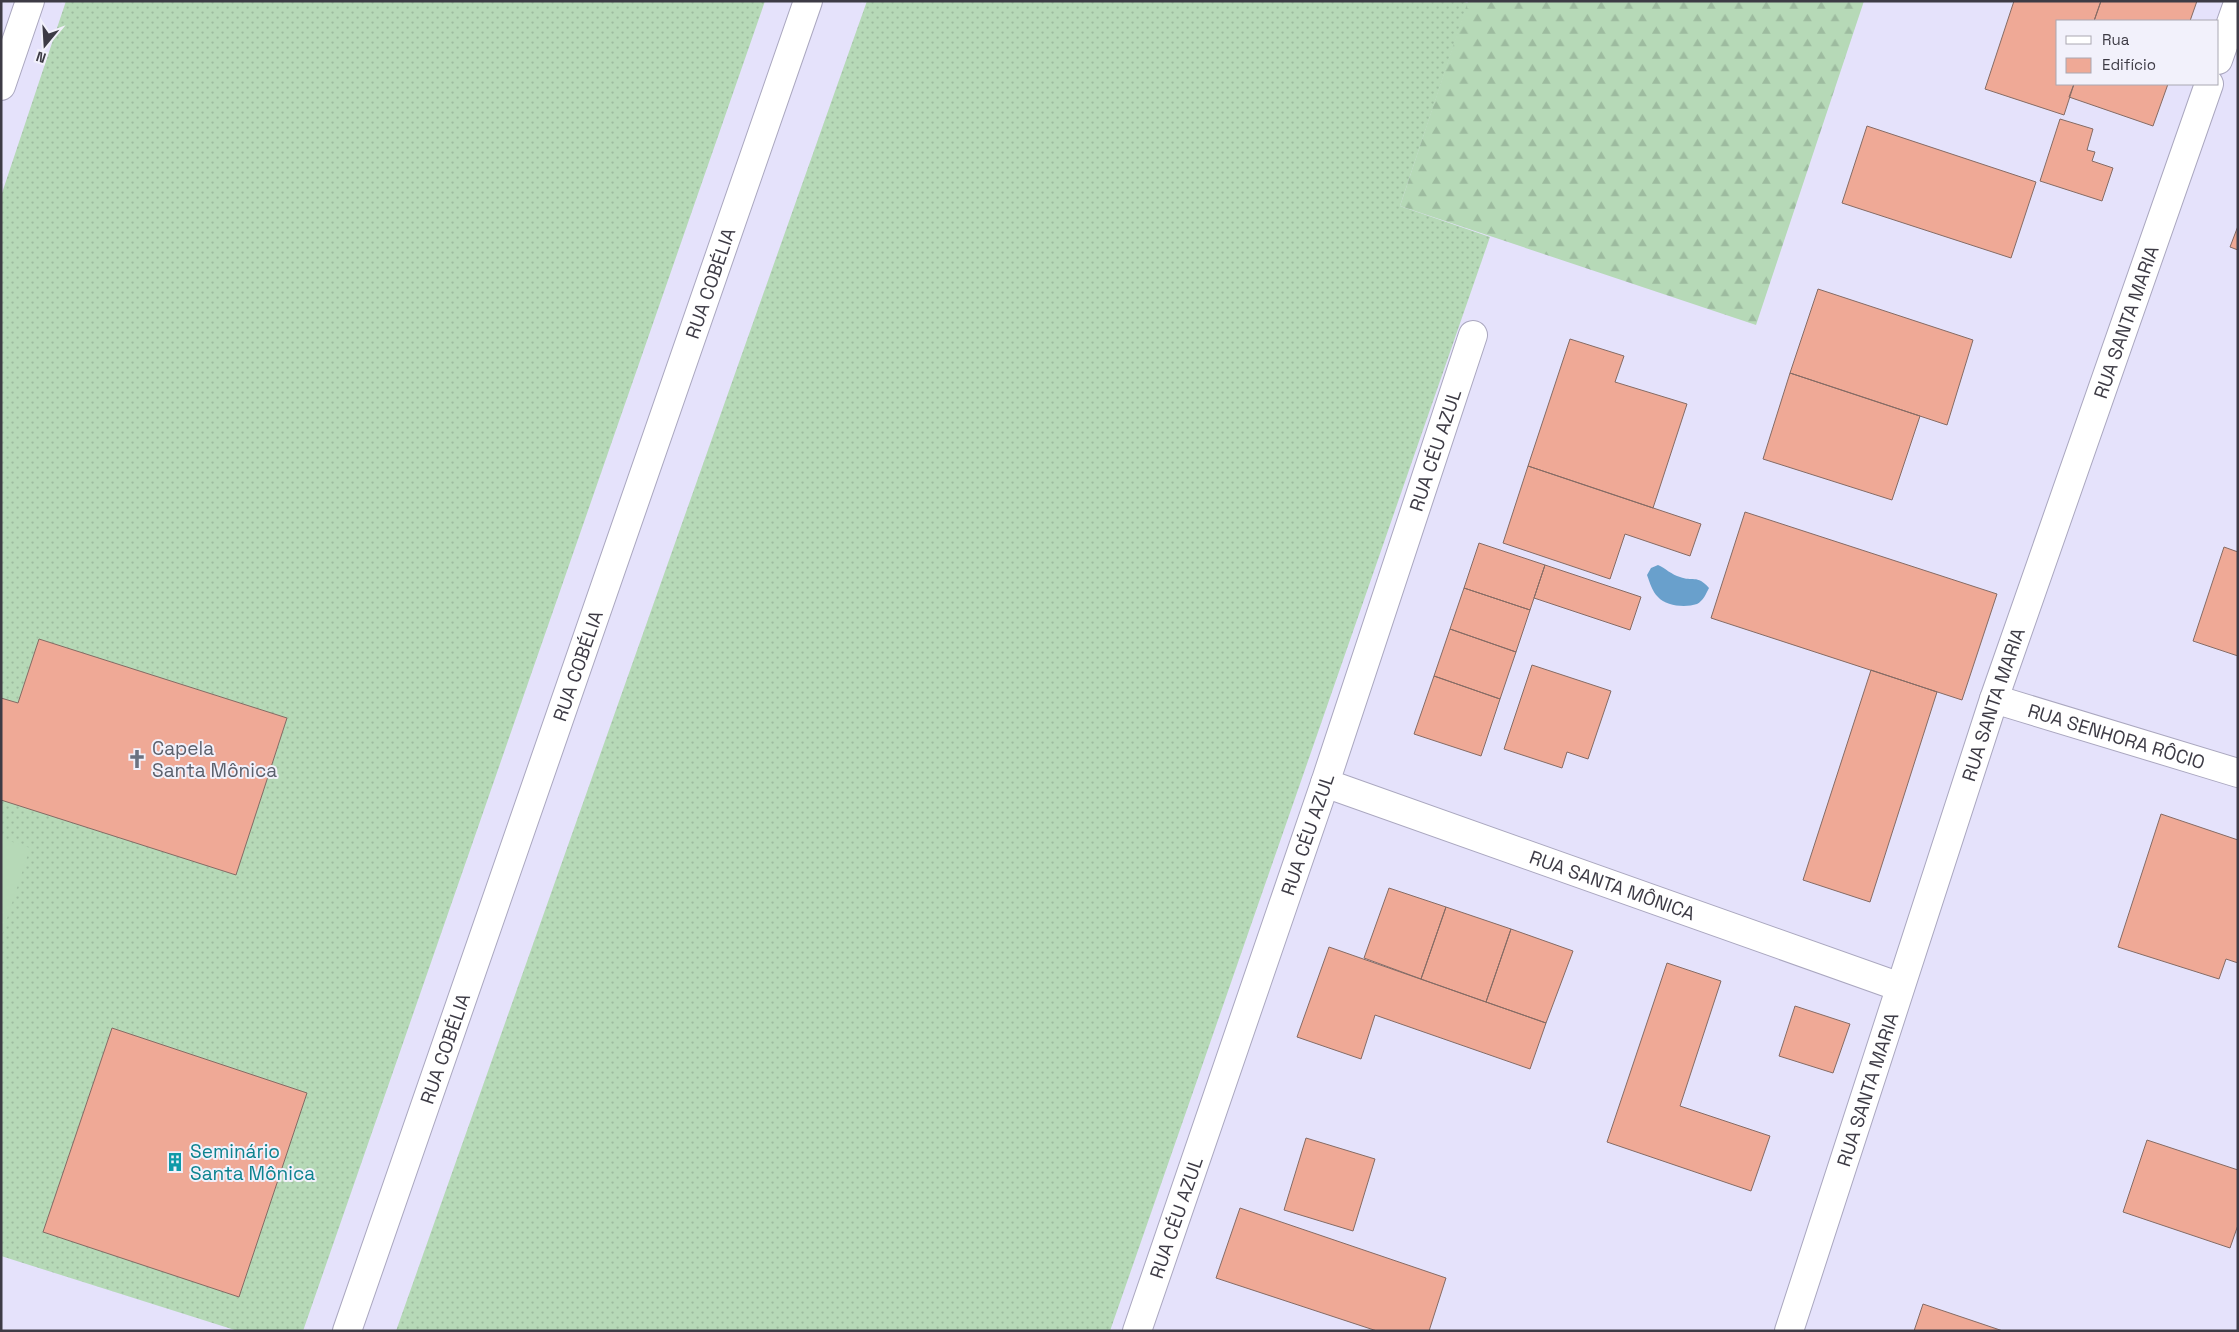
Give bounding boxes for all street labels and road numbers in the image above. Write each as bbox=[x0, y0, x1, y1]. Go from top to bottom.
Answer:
street label: RUA COBÉLIA bbox=[679, 224, 741, 342]
street label: RUA SANTA MARIA bbox=[2088, 242, 2164, 402]
street label: RUA CÉU AZUL bbox=[1403, 386, 1467, 514]
street label: RUA COBÉLIA bbox=[547, 607, 608, 725]
street label: RUA SANTA MARIA bbox=[1956, 624, 2031, 784]
street label: RUA SENHORA RÔCIO bbox=[2025, 697, 2208, 775]
street label: RUA CÉU AZUL bbox=[1275, 770, 1340, 899]
street label: RUA SANTA MÔNICA bbox=[1526, 844, 1699, 926]
street label: RUA COBÉLIA bbox=[414, 990, 476, 1107]
street label: RUA SANTA MARIA bbox=[1831, 1009, 1904, 1170]
street label: RUA CÉU AZUL bbox=[1143, 1153, 1208, 1282]

